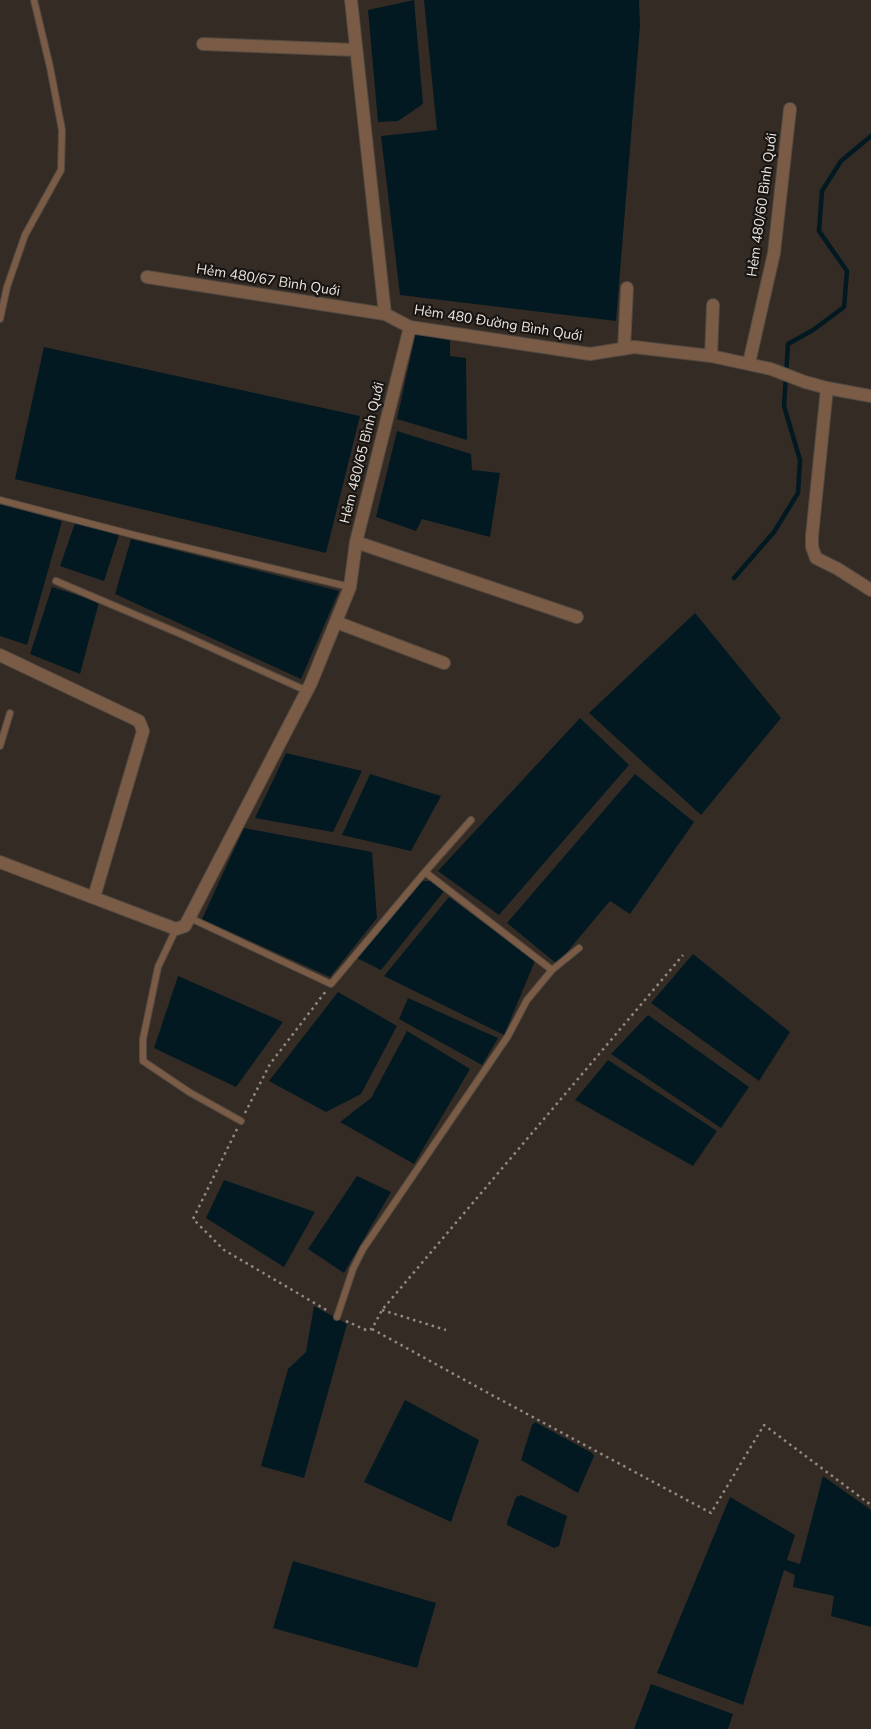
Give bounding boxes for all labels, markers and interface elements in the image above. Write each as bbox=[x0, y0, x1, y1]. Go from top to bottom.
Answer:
street label: Hẻm 480/60 Bình Quới bbox=[745, 132, 781, 278]
street label: Hẻm 480/67 Bình Quới bbox=[195, 261, 341, 301]
street label: Hẻm 480 Đường Bình Quới bbox=[413, 302, 583, 346]
street label: Hẻm 480/65 Bình Quới bbox=[337, 381, 389, 525]

